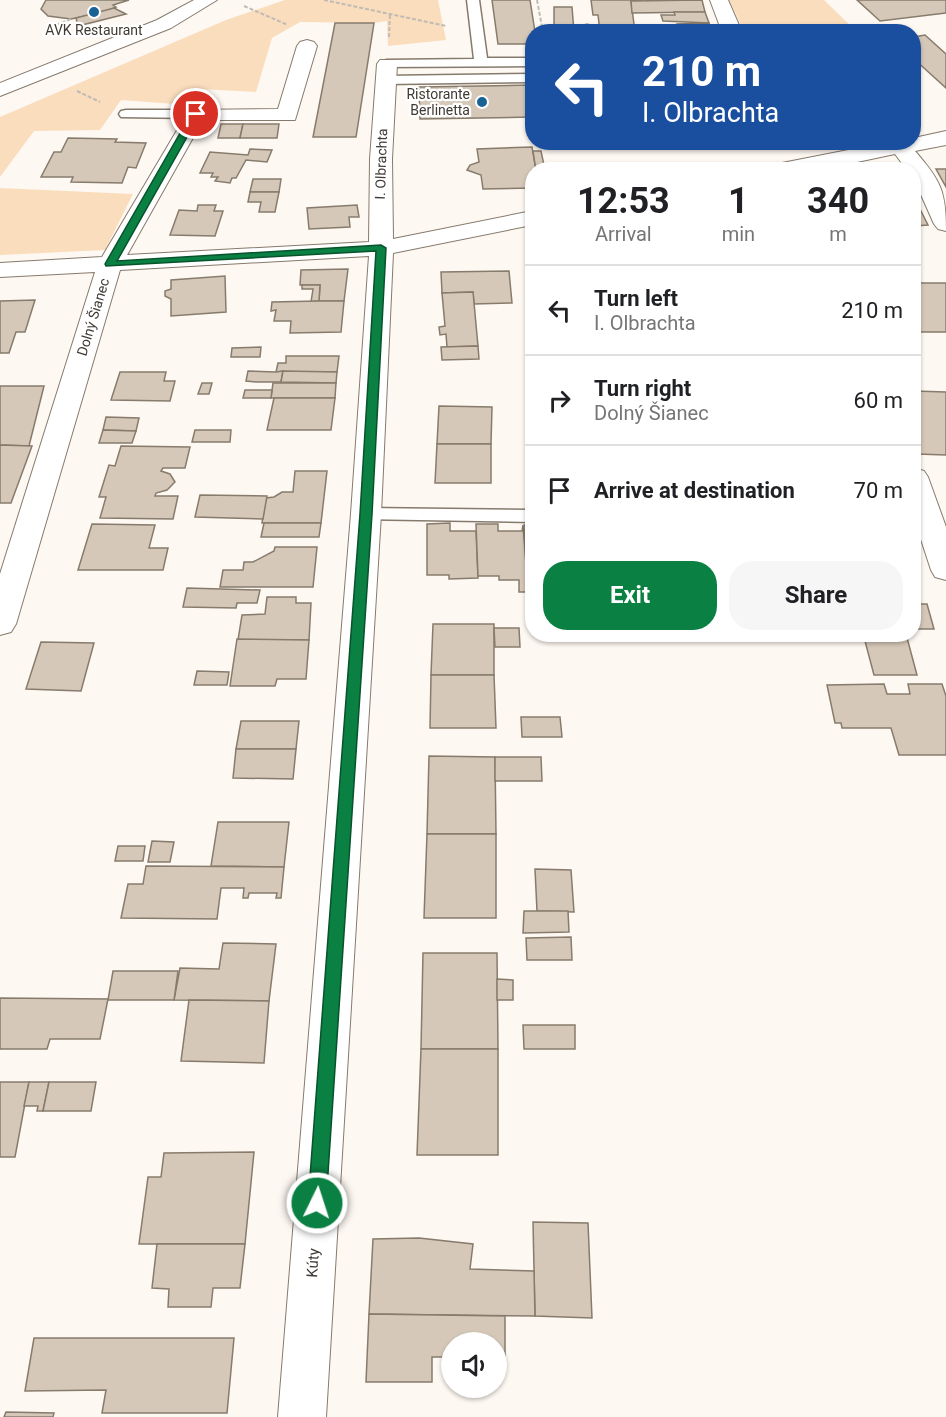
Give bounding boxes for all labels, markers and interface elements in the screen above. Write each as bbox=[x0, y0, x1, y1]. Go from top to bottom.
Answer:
marker: AVK Restaurant bbox=[87, 5, 101, 19]
place label: AVK Restaurant bbox=[45, 22, 143, 38]
text: 210 m bbox=[642, 47, 761, 96]
icon: left bbox=[543, 48, 621, 126]
place label: Ristorante Berlinetta bbox=[406, 86, 470, 118]
pin bbox=[170, 88, 221, 139]
marker: Ristorante Berlinetta bbox=[475, 95, 489, 109]
icon: arrive bbox=[179, 97, 212, 130]
text: I. Olbrachta bbox=[642, 97, 779, 129]
street label: I. Olbrachta bbox=[372, 128, 390, 200]
text: 12:53 bbox=[577, 180, 670, 222]
text: 1 bbox=[728, 180, 749, 222]
text: 340 bbox=[807, 180, 869, 222]
text: Arrival bbox=[595, 222, 652, 246]
text: min bbox=[722, 222, 755, 246]
text: m bbox=[829, 222, 847, 246]
street label: Dolný Šianec bbox=[73, 276, 112, 358]
text: Turn left bbox=[594, 286, 678, 311]
icon: left bbox=[543, 294, 576, 327]
text: 210 m bbox=[841, 298, 903, 323]
text: I. Olbrachta bbox=[594, 311, 696, 335]
text: Turn right bbox=[594, 376, 691, 401]
icon: right bbox=[543, 384, 576, 417]
text: 60 m bbox=[854, 388, 903, 413]
text: Dolný Šianec bbox=[594, 401, 709, 425]
icon: arrive bbox=[543, 474, 576, 507]
text: Arrive at destination bbox=[594, 478, 795, 503]
text: 70 m bbox=[854, 478, 903, 503]
button: Exit bbox=[543, 561, 717, 630]
button: Share bbox=[729, 561, 903, 630]
position arrow bbox=[285, 1171, 349, 1235]
street label: Kúty bbox=[303, 1248, 323, 1278]
map controls bbox=[441, 1332, 507, 1398]
button: sound bbox=[441, 1332, 507, 1398]

